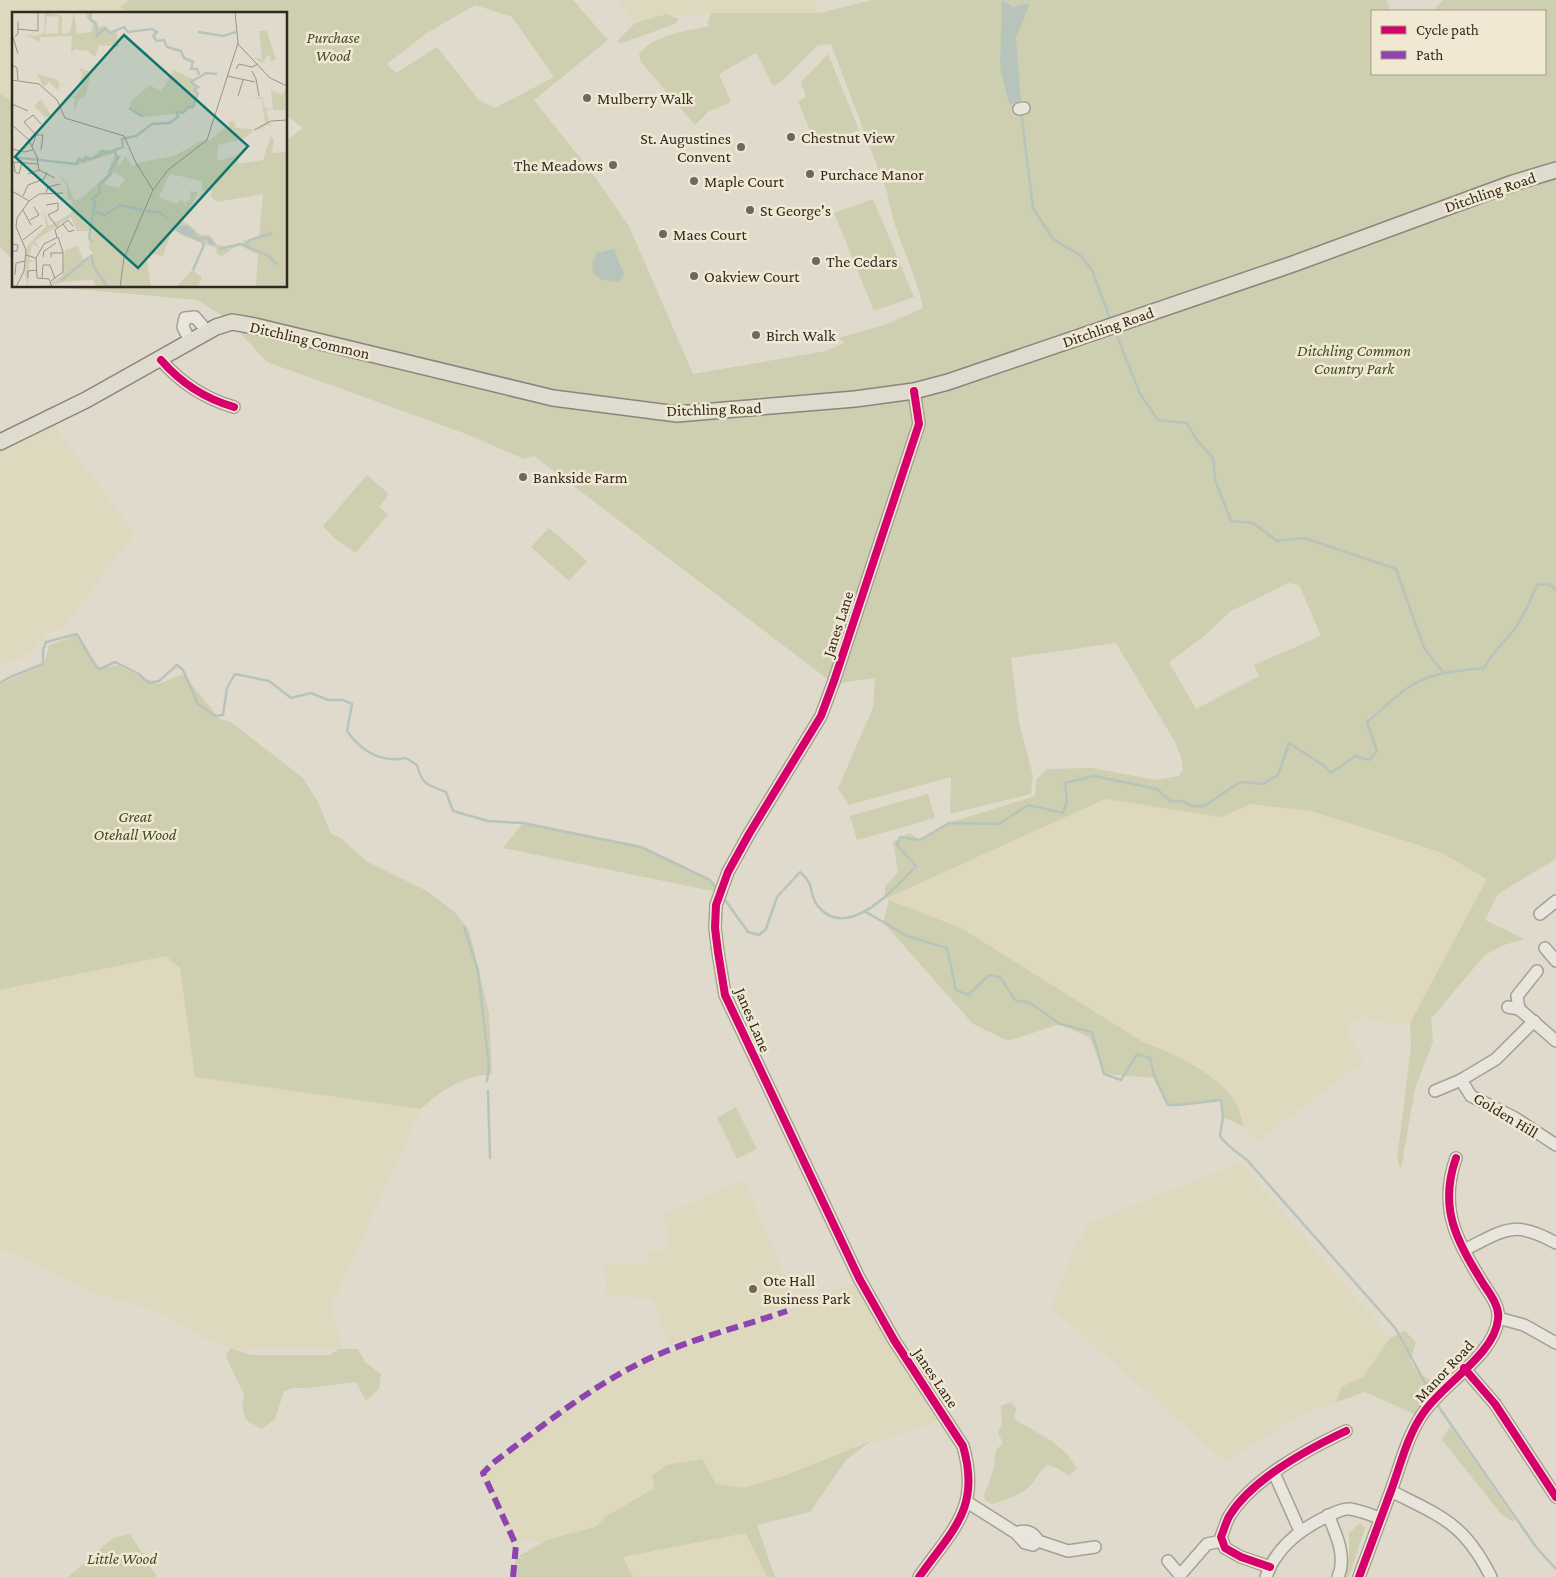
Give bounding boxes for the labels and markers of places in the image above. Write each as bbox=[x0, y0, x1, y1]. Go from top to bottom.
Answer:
place label: Mulberry Walk bbox=[597, 90, 694, 108]
marker: Mulberry Walk bbox=[581, 92, 593, 104]
place label: Chestnut View bbox=[801, 129, 895, 146]
place label: St. Augustines Convent bbox=[640, 130, 732, 165]
marker: Chestnut View bbox=[785, 131, 797, 143]
marker: St. Augustines Convent bbox=[735, 141, 747, 153]
place label: The Meadows bbox=[514, 157, 603, 174]
marker: The Meadows bbox=[607, 159, 619, 171]
place label: Purchace Manor bbox=[820, 166, 924, 183]
marker: Purchace Manor bbox=[804, 168, 816, 180]
place label: Maple Court bbox=[704, 173, 785, 191]
marker: Maple Court bbox=[688, 175, 700, 187]
place label: St George's bbox=[760, 202, 831, 220]
marker: St George's bbox=[744, 204, 756, 216]
place label: Maes Court bbox=[673, 226, 747, 243]
marker: Maes Court bbox=[657, 228, 669, 240]
place label: The Cedars bbox=[826, 253, 897, 270]
marker: The Cedars bbox=[810, 255, 822, 267]
place label: Oakview Court bbox=[704, 268, 800, 285]
marker: Oakview Court bbox=[688, 270, 700, 282]
place label: Birch Walk bbox=[766, 327, 836, 344]
marker: Birch Walk bbox=[750, 329, 762, 341]
place label: Bankside Farm bbox=[533, 469, 628, 486]
marker: Bankside Farm bbox=[517, 471, 529, 483]
place label: Ote Hall Business Park bbox=[763, 1272, 851, 1307]
marker: Ote Hall Business Park bbox=[747, 1283, 759, 1295]

